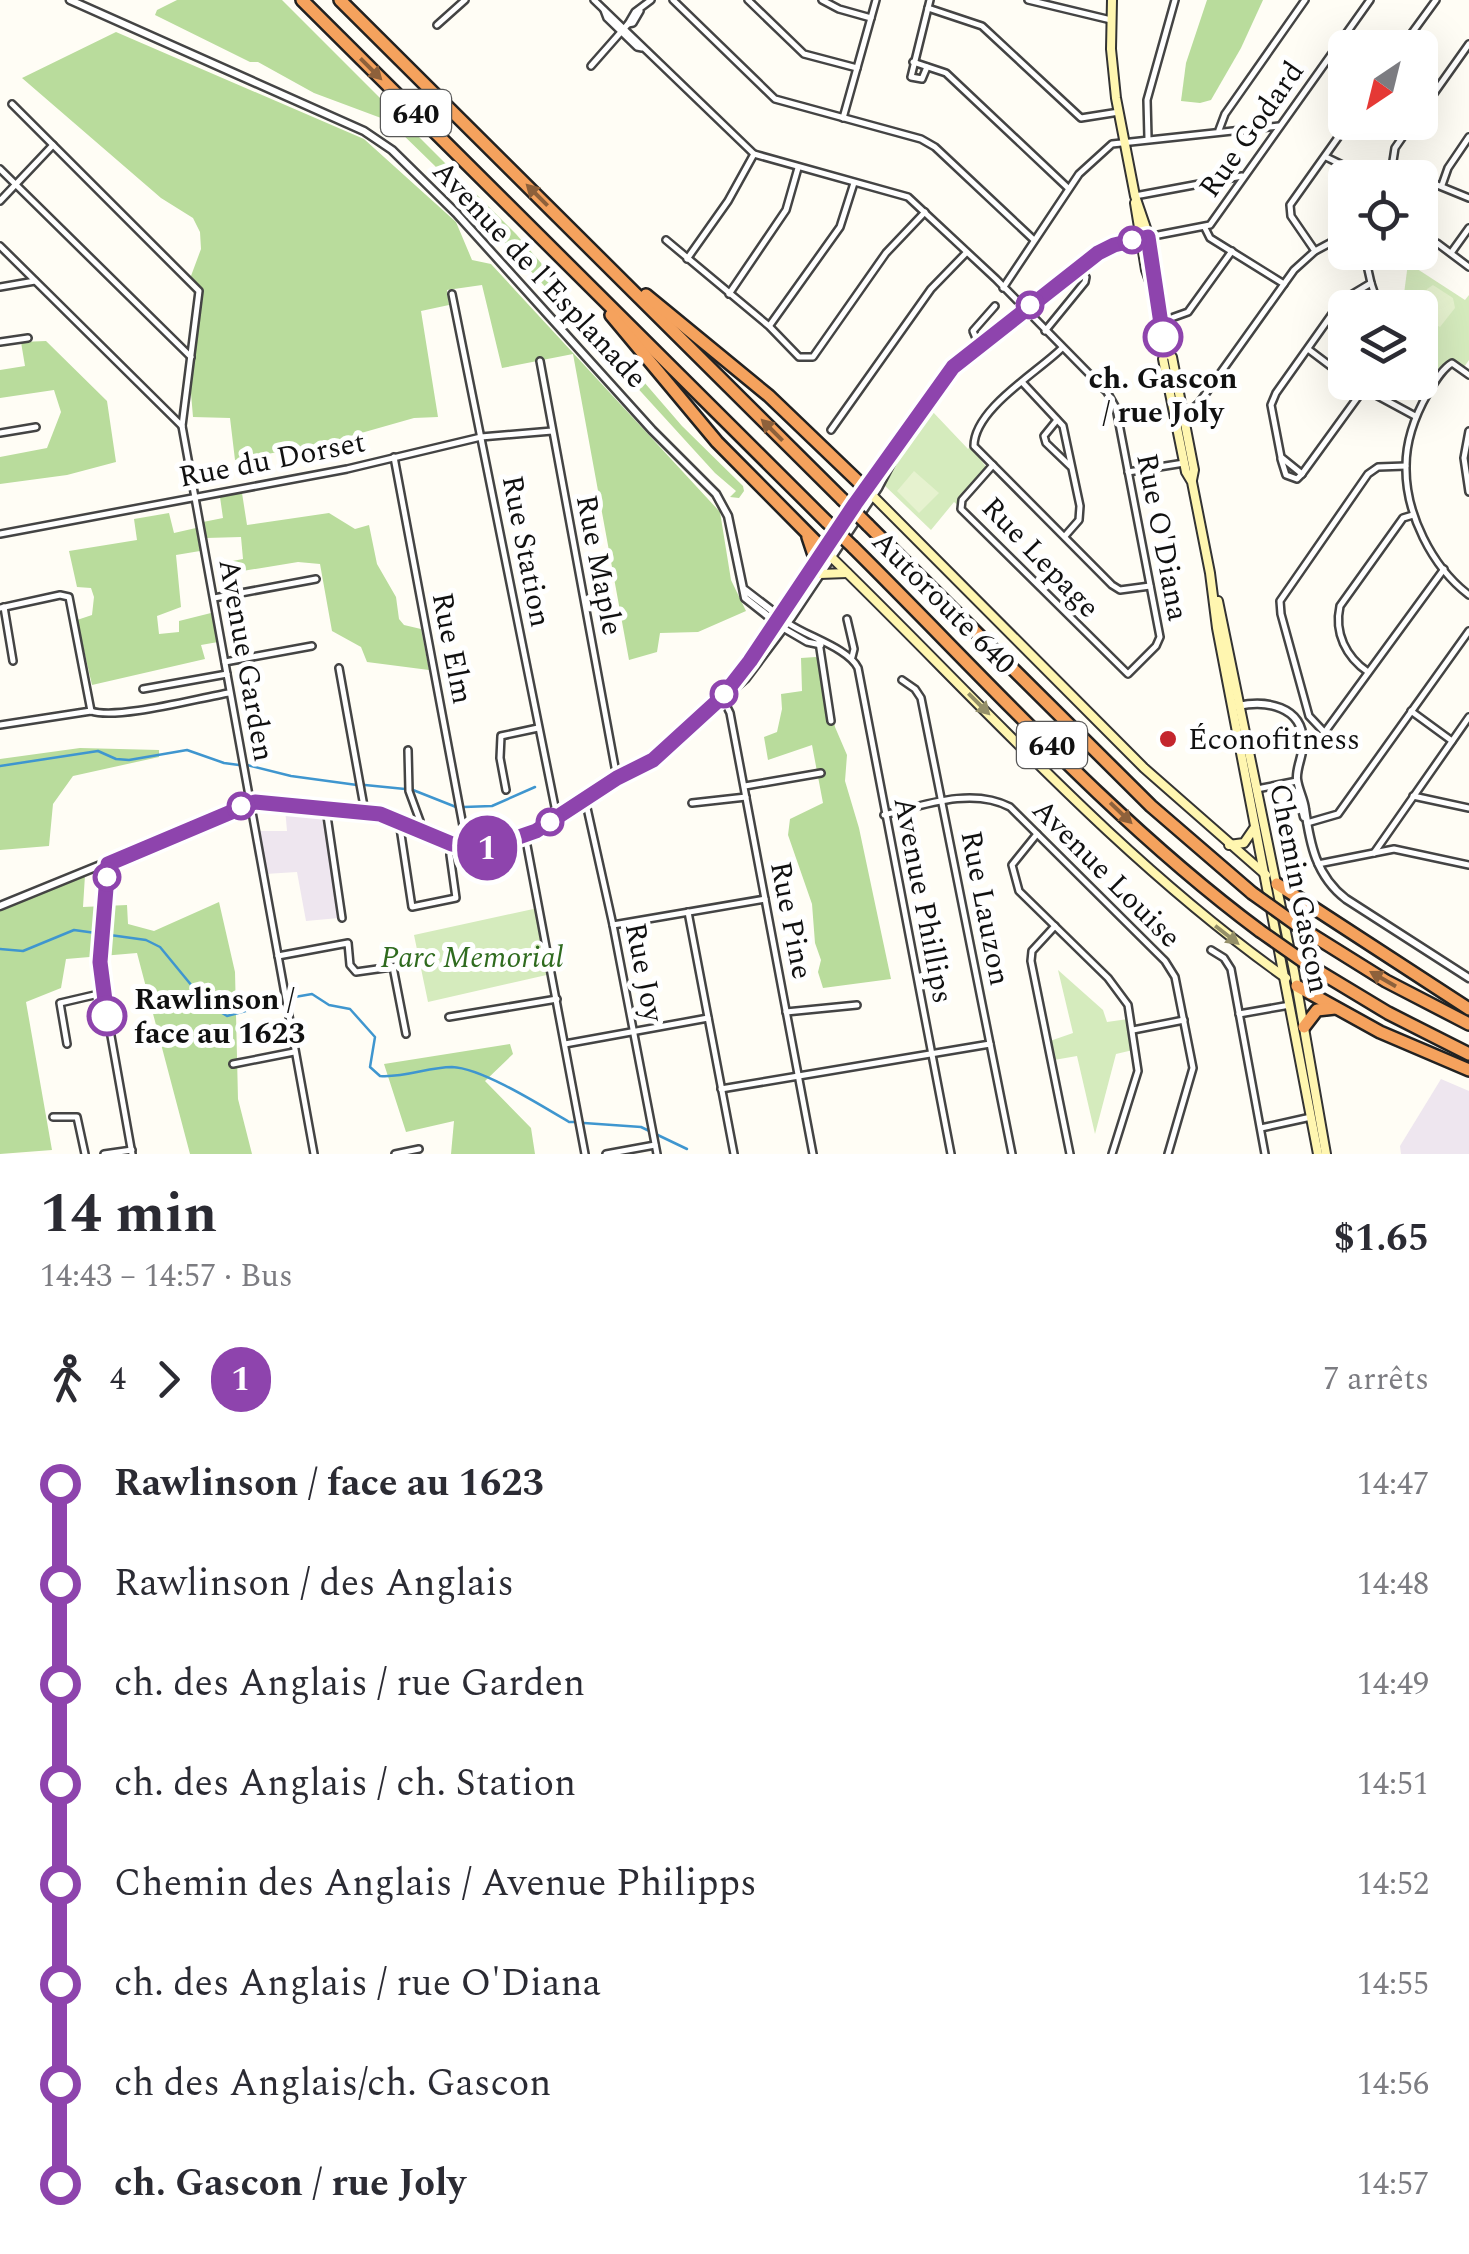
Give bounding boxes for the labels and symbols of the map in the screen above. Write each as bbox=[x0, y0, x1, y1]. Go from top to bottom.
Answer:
north arrow bbox=[1328, 30, 1438, 140]
street label: Rue Godard bbox=[1188, 52, 1316, 208]
one-way arrow bbox=[359, 56, 383, 80]
road number: 640 bbox=[381, 90, 451, 136]
street label: Avenue de l'Esplanade bbox=[421, 150, 658, 399]
one-way arrow bbox=[525, 184, 549, 208]
unlabelled marker bbox=[1119, 227, 1145, 253]
unlabelled marker bbox=[1017, 292, 1043, 318]
marker: ch. Gascon / rue Joly bbox=[1144, 318, 1182, 356]
place label: ch. Gascon / rue Joly bbox=[1088, 356, 1238, 436]
street label: Rue du Dorset bbox=[175, 419, 369, 501]
one-way arrow bbox=[761, 419, 785, 443]
street label: Rue O'Diana bbox=[1123, 450, 1201, 625]
street label: Rue Station bbox=[489, 471, 563, 631]
street label: Rue Lepage bbox=[970, 486, 1110, 629]
street label: Rue Maple bbox=[563, 491, 635, 640]
street label: Autoroute 640 bbox=[861, 520, 1026, 685]
street label: Avenue Garden bbox=[206, 555, 286, 765]
street label: Rue Elm bbox=[419, 588, 485, 708]
unlabelled marker bbox=[711, 681, 737, 707]
one-way arrow bbox=[967, 692, 991, 715]
place label: Éconofitness bbox=[1188, 717, 1360, 763]
road number: 640 bbox=[1017, 722, 1087, 768]
marker: Éconofitness bbox=[1157, 728, 1179, 750]
street label: Chemin Gascon bbox=[1256, 780, 1342, 997]
street label: Avenue Louise bbox=[1021, 788, 1192, 959]
unlabelled marker bbox=[228, 793, 254, 819]
street label: Avenue Phillips bbox=[880, 793, 966, 1007]
one-way arrow bbox=[1109, 801, 1133, 824]
unlabelled marker bbox=[537, 809, 563, 835]
line badge: 1 bbox=[454, 816, 520, 880]
street label: Rue Lauzon bbox=[947, 827, 1023, 990]
street label: Rue Pine bbox=[757, 857, 825, 983]
unlabelled marker bbox=[94, 864, 120, 890]
street label: Rue Joy bbox=[612, 919, 676, 1027]
one-way arrow bbox=[1214, 924, 1240, 944]
park label: Parc Memorial bbox=[381, 935, 564, 981]
one-way arrow bbox=[1369, 971, 1397, 989]
place label: Rawlinson / face au 1623 bbox=[134, 977, 305, 1057]
marker: Rawlinson / face au 1623 bbox=[88, 997, 126, 1035]

